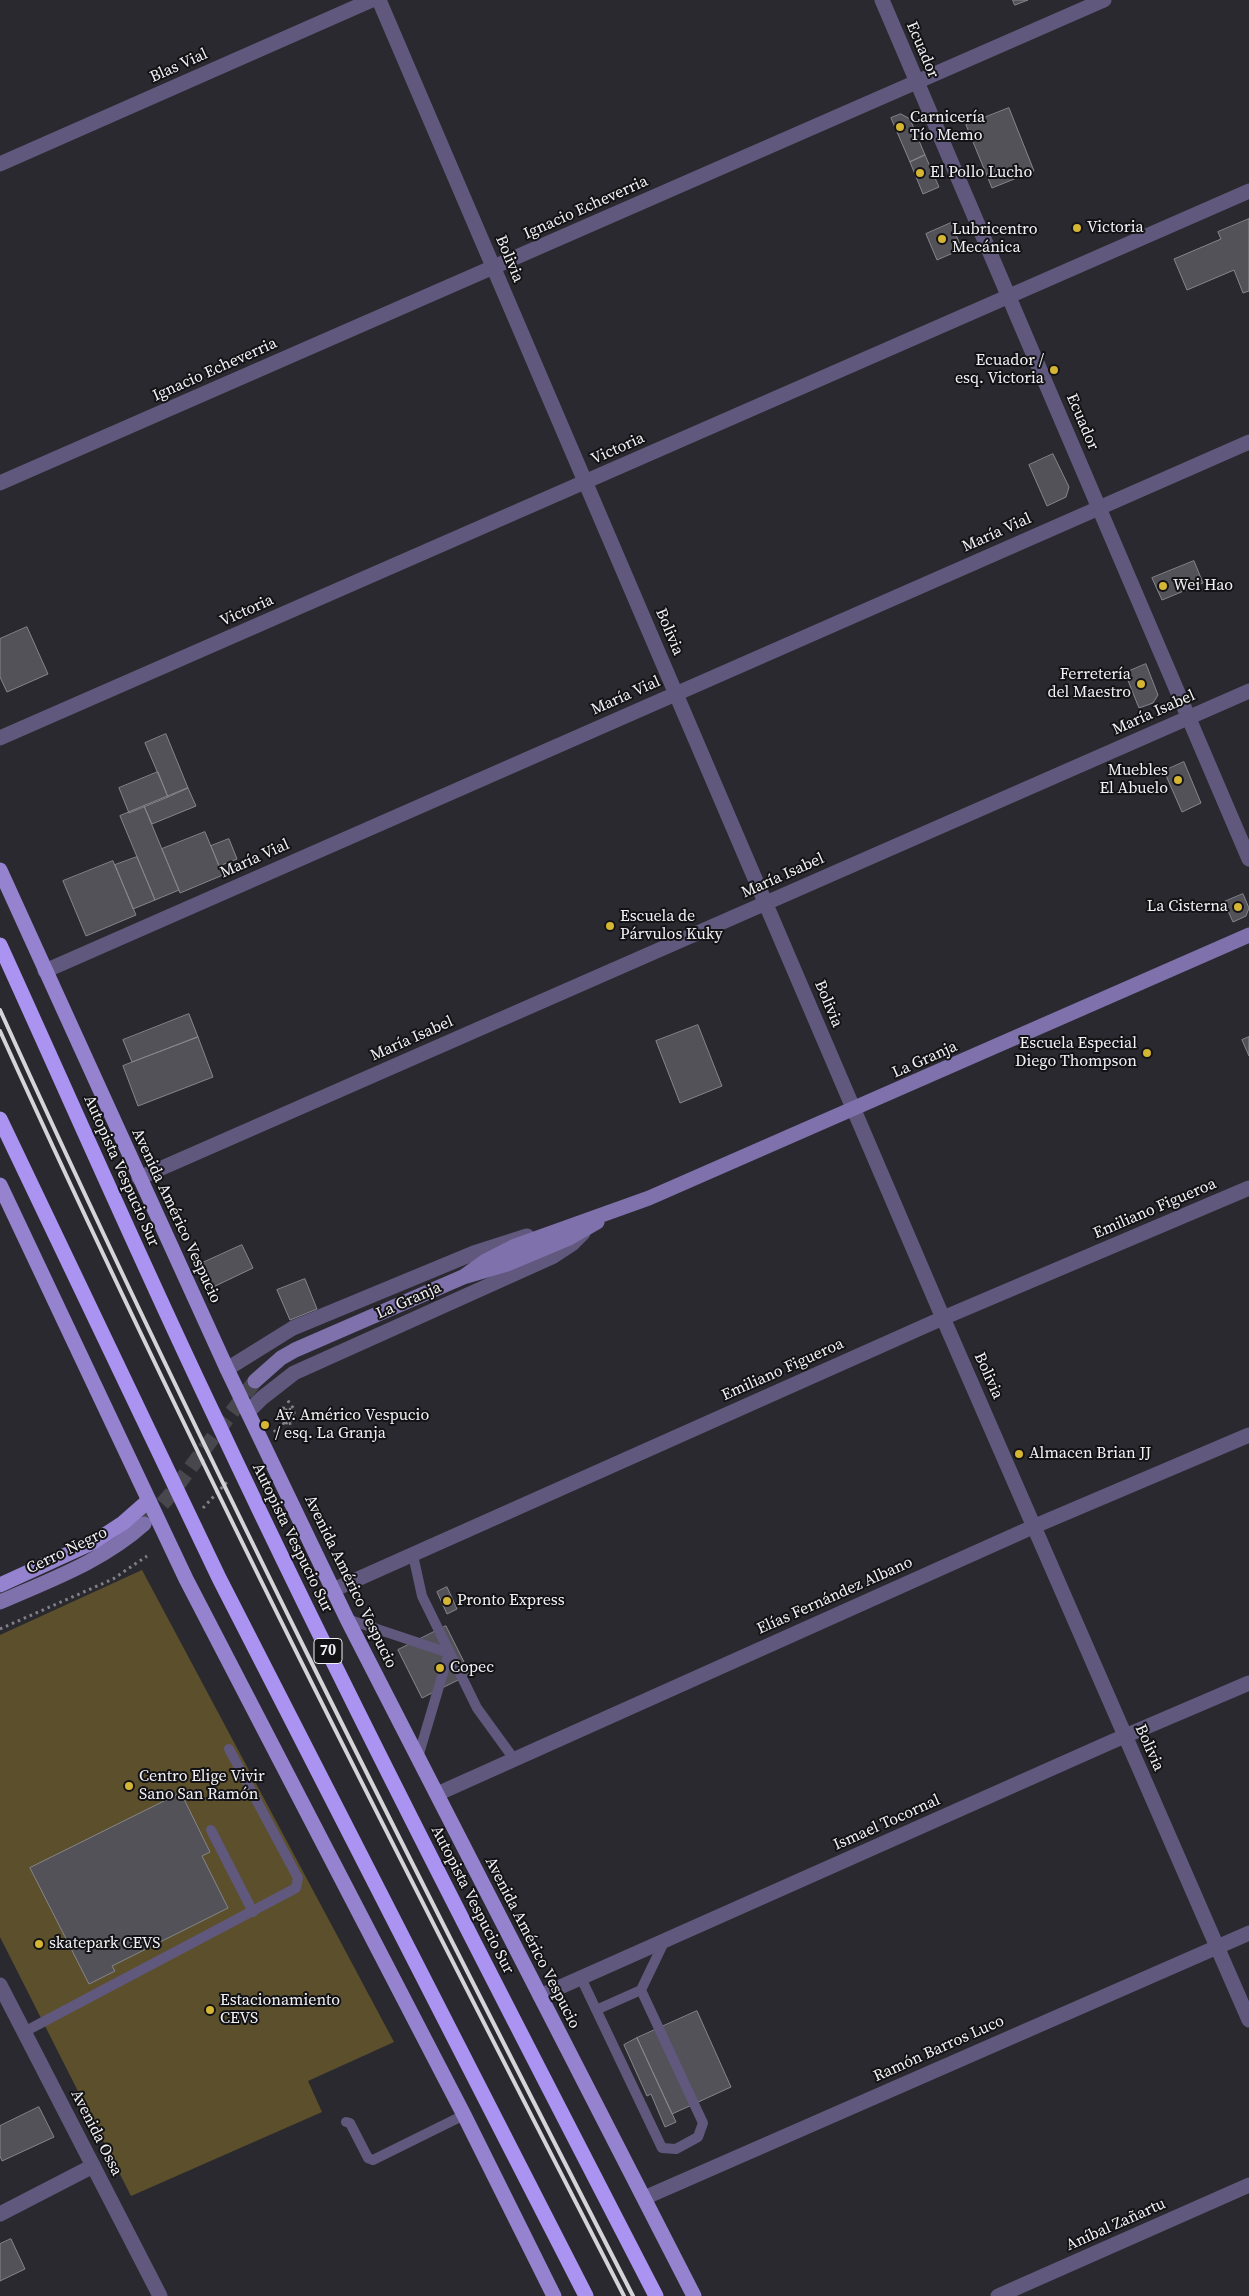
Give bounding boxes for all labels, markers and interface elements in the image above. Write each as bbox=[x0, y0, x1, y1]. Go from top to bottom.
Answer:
street label: Ecuador bbox=[902, 19, 942, 81]
street label: Blas Vial bbox=[147, 45, 211, 87]
place label: Carnicería Tío Memo bbox=[910, 108, 985, 146]
marker: Carnicería Tío Memo bbox=[894, 121, 906, 133]
place label: El Pollo Lucho bbox=[930, 163, 1032, 183]
marker: El Pollo Lucho bbox=[914, 167, 926, 179]
street label: Ignacio Echeverria bbox=[521, 172, 651, 244]
place label: Victoria bbox=[1087, 218, 1144, 238]
place label: Lubricentro Mecánica bbox=[952, 220, 1037, 258]
marker: Victoria bbox=[1071, 222, 1083, 234]
street label: Bolivia bbox=[491, 233, 527, 285]
marker: Lubricentro Mecánica bbox=[936, 233, 948, 245]
street label: Ignacio Echeverria bbox=[150, 334, 280, 406]
place label: Ecuador / esq. Victoria bbox=[955, 351, 1044, 389]
marker: Ecuador / esq. Victoria bbox=[1048, 364, 1060, 376]
street label: Ecuador bbox=[1062, 391, 1102, 453]
street label: Victoria bbox=[588, 429, 648, 469]
street label: María Vial bbox=[959, 509, 1035, 557]
place label: Wei Hao bbox=[1173, 576, 1233, 596]
marker: Wei Hao bbox=[1157, 580, 1169, 592]
street label: Victoria bbox=[217, 591, 277, 631]
street label: Bolivia bbox=[651, 606, 687, 658]
place label: Ferretería del Maestro bbox=[1047, 665, 1131, 703]
street label: María Vial bbox=[588, 672, 664, 720]
marker: Ferretería del Maestro bbox=[1135, 678, 1147, 690]
street label: María Isabel bbox=[1110, 686, 1198, 740]
place label: Muebles El Abuelo bbox=[1099, 761, 1168, 799]
marker: Muebles El Abuelo bbox=[1172, 774, 1184, 786]
street label: María Vial bbox=[217, 835, 293, 883]
street label: María Isabel bbox=[739, 849, 827, 903]
place label: La Cisterna bbox=[1147, 897, 1228, 917]
marker: La Cisterna bbox=[1232, 901, 1244, 913]
place label: Escuela de Párvulos Kuky bbox=[620, 907, 723, 945]
marker: Escuela de Párvulos Kuky bbox=[604, 920, 616, 932]
street label: Bolivia bbox=[810, 978, 846, 1030]
street label: María Isabel bbox=[368, 1012, 456, 1066]
place label: Escuela Especial Diego Thompson bbox=[1015, 1034, 1137, 1072]
street label: La Granja bbox=[889, 1037, 961, 1083]
marker: Escuela Especial Diego Thompson bbox=[1141, 1047, 1153, 1059]
street label: Autopista Vespucio Sur bbox=[79, 1092, 163, 1250]
street label: Avenida Américo Vespucio bbox=[127, 1126, 225, 1306]
street label: Emiliano Figueroa bbox=[1091, 1174, 1219, 1244]
street label: La Granja bbox=[373, 1278, 445, 1324]
street label: Emiliano Figueroa bbox=[719, 1334, 847, 1406]
street label: Bolivia bbox=[969, 1350, 1007, 1402]
place label: Av. Américo Vespucio / esq. La Granja bbox=[275, 1406, 429, 1444]
marker: Av. Américo Vespucio / esq. La Granja bbox=[259, 1419, 271, 1431]
place label: Almacen Brian JJ bbox=[1029, 1444, 1151, 1464]
marker: Almacen Brian JJ bbox=[1013, 1448, 1025, 1460]
street label: Autopista Vespucio Sur bbox=[247, 1460, 337, 1616]
street label: Avenida Américo Vespucio bbox=[300, 1492, 400, 1672]
street label: Cerro Negro bbox=[23, 1523, 111, 1579]
street label: Elías Fernández Albano bbox=[754, 1553, 916, 1639]
place label: Pronto Express bbox=[457, 1591, 565, 1611]
marker: Pronto Express bbox=[441, 1595, 453, 1607]
road number: 70 bbox=[314, 1638, 342, 1664]
place label: Copec bbox=[450, 1658, 494, 1678]
marker: Copec bbox=[434, 1662, 446, 1674]
street label: Bolivia bbox=[1130, 1722, 1168, 1774]
place label: Centro Elige Vivir Sano San Ramón bbox=[139, 1767, 265, 1805]
marker: Centro Elige Vivir Sano San Ramón bbox=[123, 1780, 135, 1792]
street label: Ismael Tocornal bbox=[831, 1791, 943, 1855]
street label: Autopista Vespucio Sur bbox=[426, 1823, 518, 1977]
street label: Avenida Américo Vespucio bbox=[480, 1854, 584, 2032]
place label: skatepark CEVS bbox=[49, 1934, 161, 1954]
marker: skatepark CEVS bbox=[33, 1938, 45, 1950]
place label: Estacionamiento CEVS bbox=[220, 1991, 340, 2029]
marker: Estacionamiento CEVS bbox=[204, 2004, 216, 2016]
street label: Ramón Barros Luco bbox=[871, 2012, 1007, 2086]
street label: Avenida Ossa bbox=[66, 2087, 126, 2179]
street label: Aníbal Zañartu bbox=[1063, 2194, 1169, 2256]

